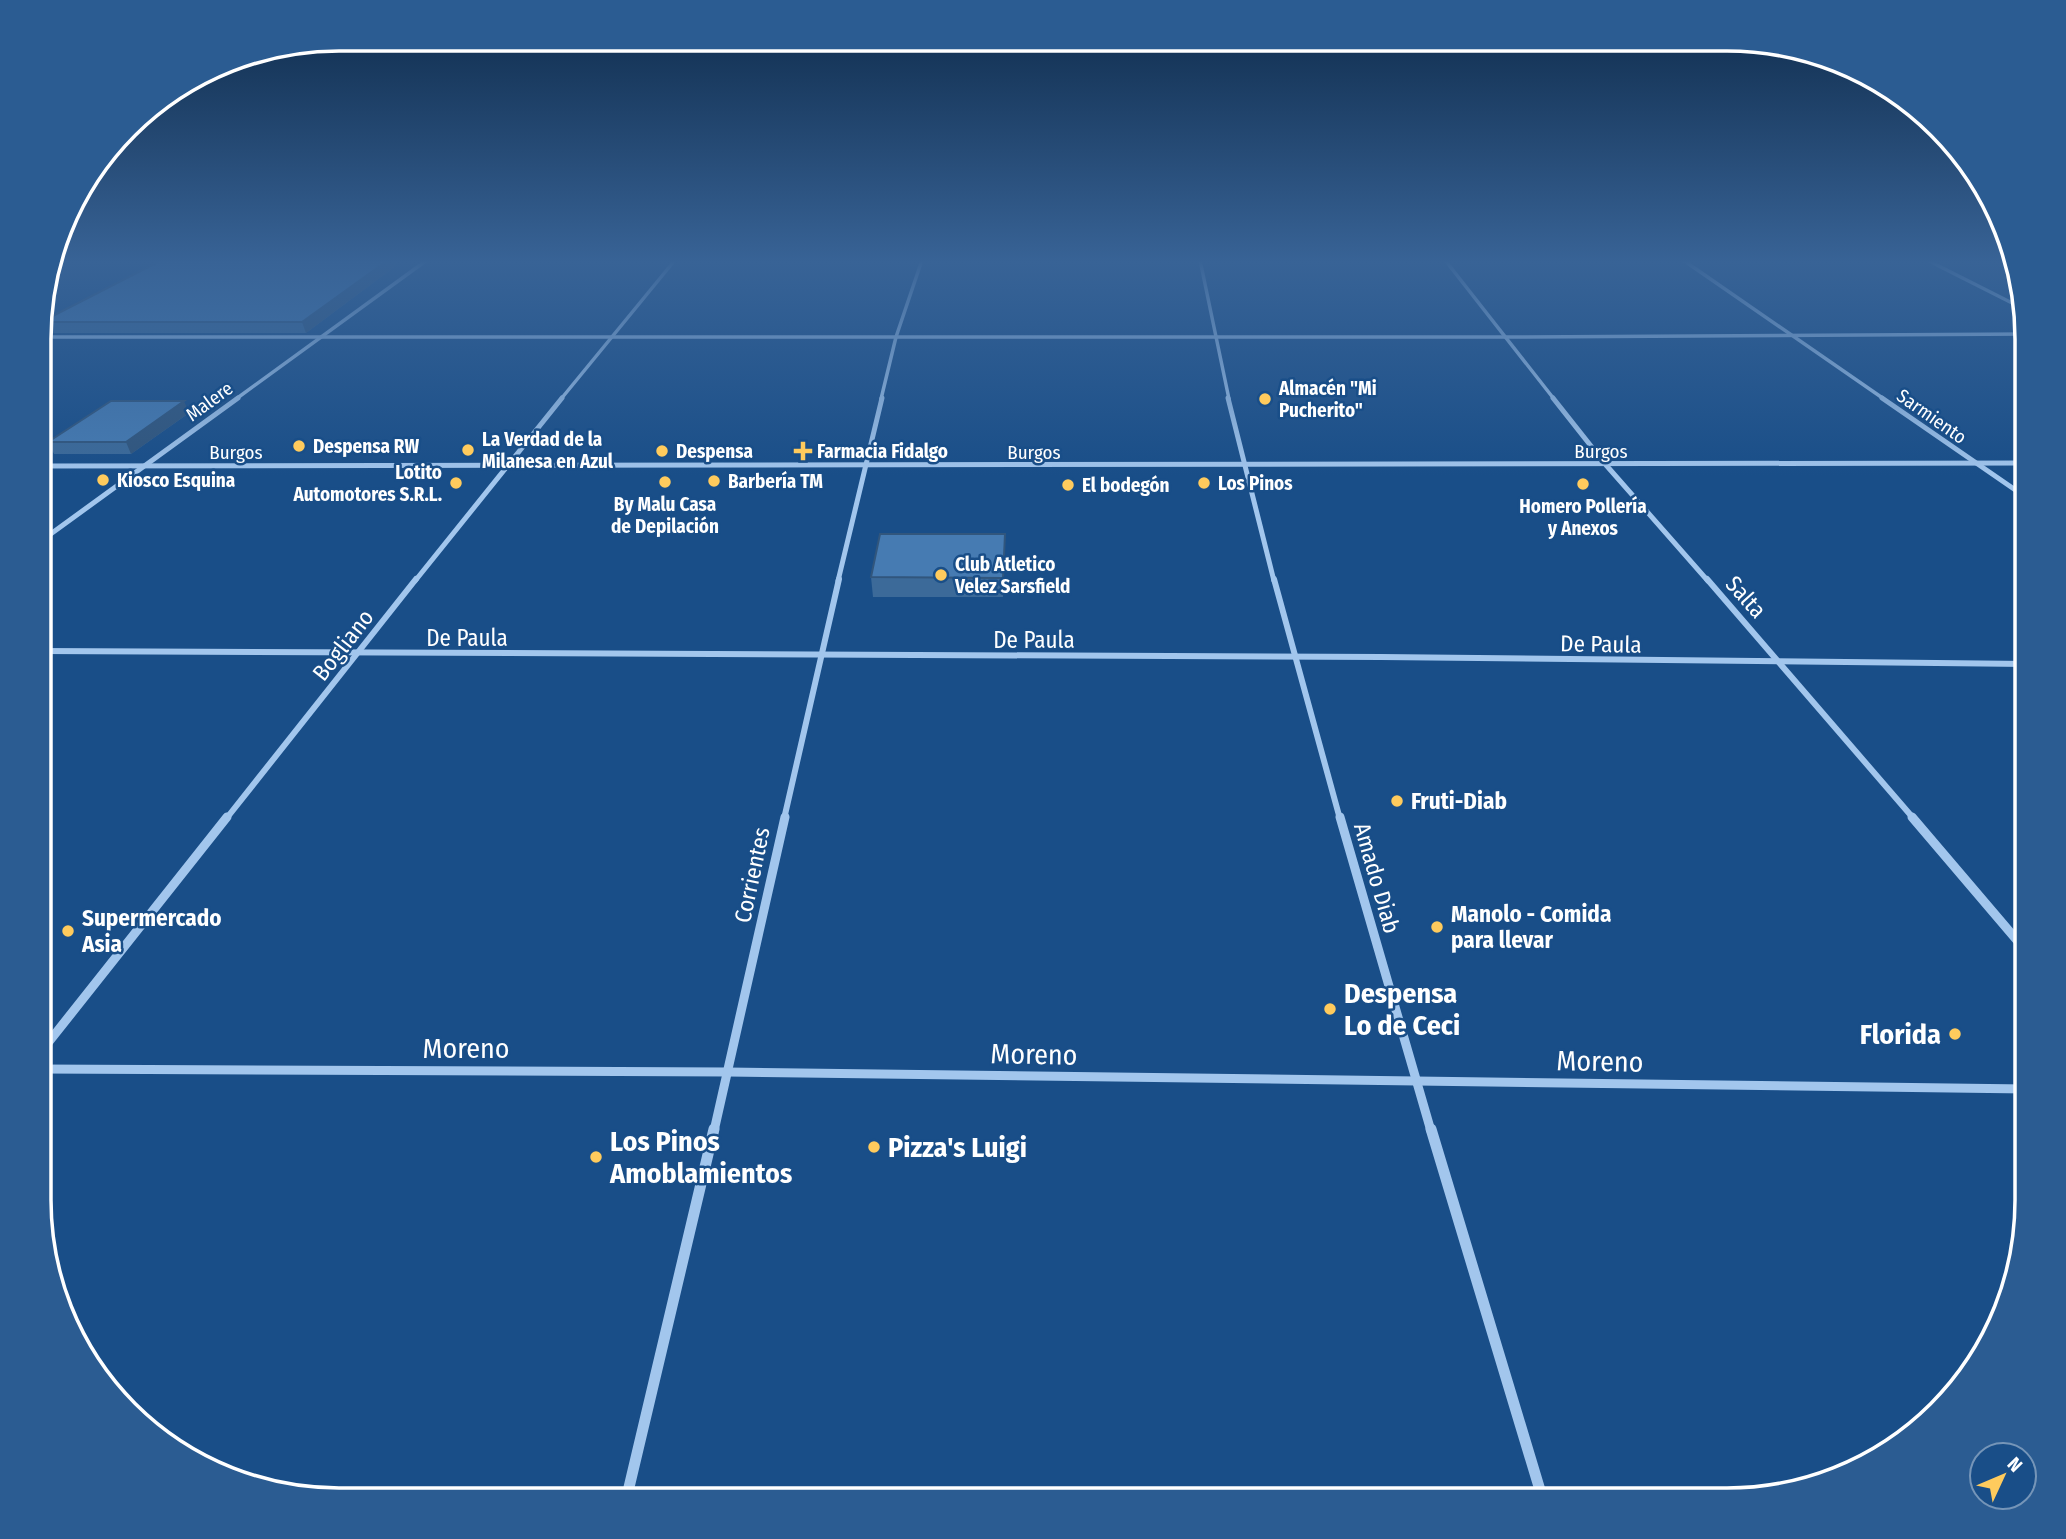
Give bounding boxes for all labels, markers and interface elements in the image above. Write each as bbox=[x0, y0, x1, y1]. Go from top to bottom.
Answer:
street label: Malere bbox=[181, 377, 237, 426]
place label: Almacén "Mi Pucherito" bbox=[1278, 377, 1377, 422]
street label: Sarmiento bbox=[1892, 384, 1971, 449]
marker: Almacén "Mi Pucherito" bbox=[1257, 391, 1273, 407]
place label: La Verdad de la Milanesa en Azul bbox=[482, 428, 614, 473]
place label: Despensa RW bbox=[313, 435, 419, 458]
marker: Despensa RW bbox=[291, 438, 307, 454]
place label: Despensa bbox=[676, 440, 753, 463]
place label: Farmacia Fidalgo bbox=[817, 440, 948, 463]
street label: Burgos bbox=[1574, 440, 1628, 463]
street label: Burgos bbox=[209, 441, 263, 464]
street label: Burgos bbox=[1007, 441, 1061, 464]
marker: La Verdad de la Milanesa en Azul bbox=[460, 442, 476, 458]
marker: Despensa bbox=[654, 443, 670, 459]
marker: Farmacia Fidalgo bbox=[795, 443, 811, 459]
place label: Lotito Automotores S.R.L. bbox=[292, 461, 442, 506]
place label: Kiosco Esquina bbox=[117, 469, 235, 492]
place label: Barbería TM bbox=[728, 470, 823, 493]
marker: Kiosco Esquina bbox=[95, 472, 111, 488]
place label: Los Pinos bbox=[1218, 472, 1293, 495]
marker: Barbería TM bbox=[706, 473, 722, 489]
marker: By Malu Casa de Depilación bbox=[657, 474, 673, 490]
place label: El bodegón bbox=[1082, 474, 1170, 497]
marker: Lotito Automotores S.R.L. bbox=[448, 475, 464, 491]
marker: Los Pinos bbox=[1196, 475, 1212, 491]
marker: Homero Pollería y Anexos bbox=[1575, 476, 1591, 492]
marker: El bodegón bbox=[1060, 477, 1076, 493]
place label: By Malu Casa de Depilación bbox=[611, 493, 719, 538]
place label: Homero Pollería y Anexos bbox=[1519, 495, 1647, 540]
place label: Club Atletico Velez Sarsfield bbox=[954, 553, 1070, 598]
marker: Club Atletico Velez Sarsfield bbox=[933, 567, 949, 583]
street label: Salta bbox=[1720, 570, 1772, 624]
street label: Bogliano bbox=[306, 604, 380, 686]
street label: De Paula bbox=[426, 624, 508, 652]
street label: De Paula bbox=[993, 626, 1075, 654]
street label: De Paula bbox=[1560, 629, 1642, 659]
place label: Fruti-Diab bbox=[1411, 787, 1507, 815]
marker: Fruti-Diab bbox=[1389, 793, 1405, 809]
street label: Amado Diab bbox=[1348, 820, 1406, 936]
street label: Corrientes bbox=[728, 824, 776, 925]
place label: Manolo - Comida para llevar bbox=[1451, 900, 1611, 954]
place label: Supermercado Asia bbox=[81, 904, 221, 958]
marker: Manolo - Comida para llevar bbox=[1429, 919, 1445, 935]
marker: Supermercado Asia bbox=[60, 923, 76, 939]
place label: Despensa Lo de Ceci bbox=[1344, 977, 1460, 1042]
marker: Despensa Lo de Ceci bbox=[1322, 1001, 1338, 1017]
place label: Florida bbox=[1860, 1018, 1941, 1051]
marker: Florida bbox=[1947, 1026, 1963, 1042]
street label: Moreno bbox=[423, 1032, 509, 1065]
street label: Moreno bbox=[990, 1037, 1078, 1072]
street label: Moreno bbox=[1556, 1044, 1644, 1079]
place label: Los Pinos Amoblamientos bbox=[609, 1125, 792, 1190]
place label: Pizza's Luigi bbox=[888, 1131, 1027, 1164]
marker: Pizza's Luigi bbox=[866, 1139, 882, 1155]
marker: Los Pinos Amoblamientos bbox=[588, 1149, 604, 1165]
north arrow bbox=[1968, 1441, 2038, 1511]
text: N bbox=[2003, 1452, 2027, 1477]

